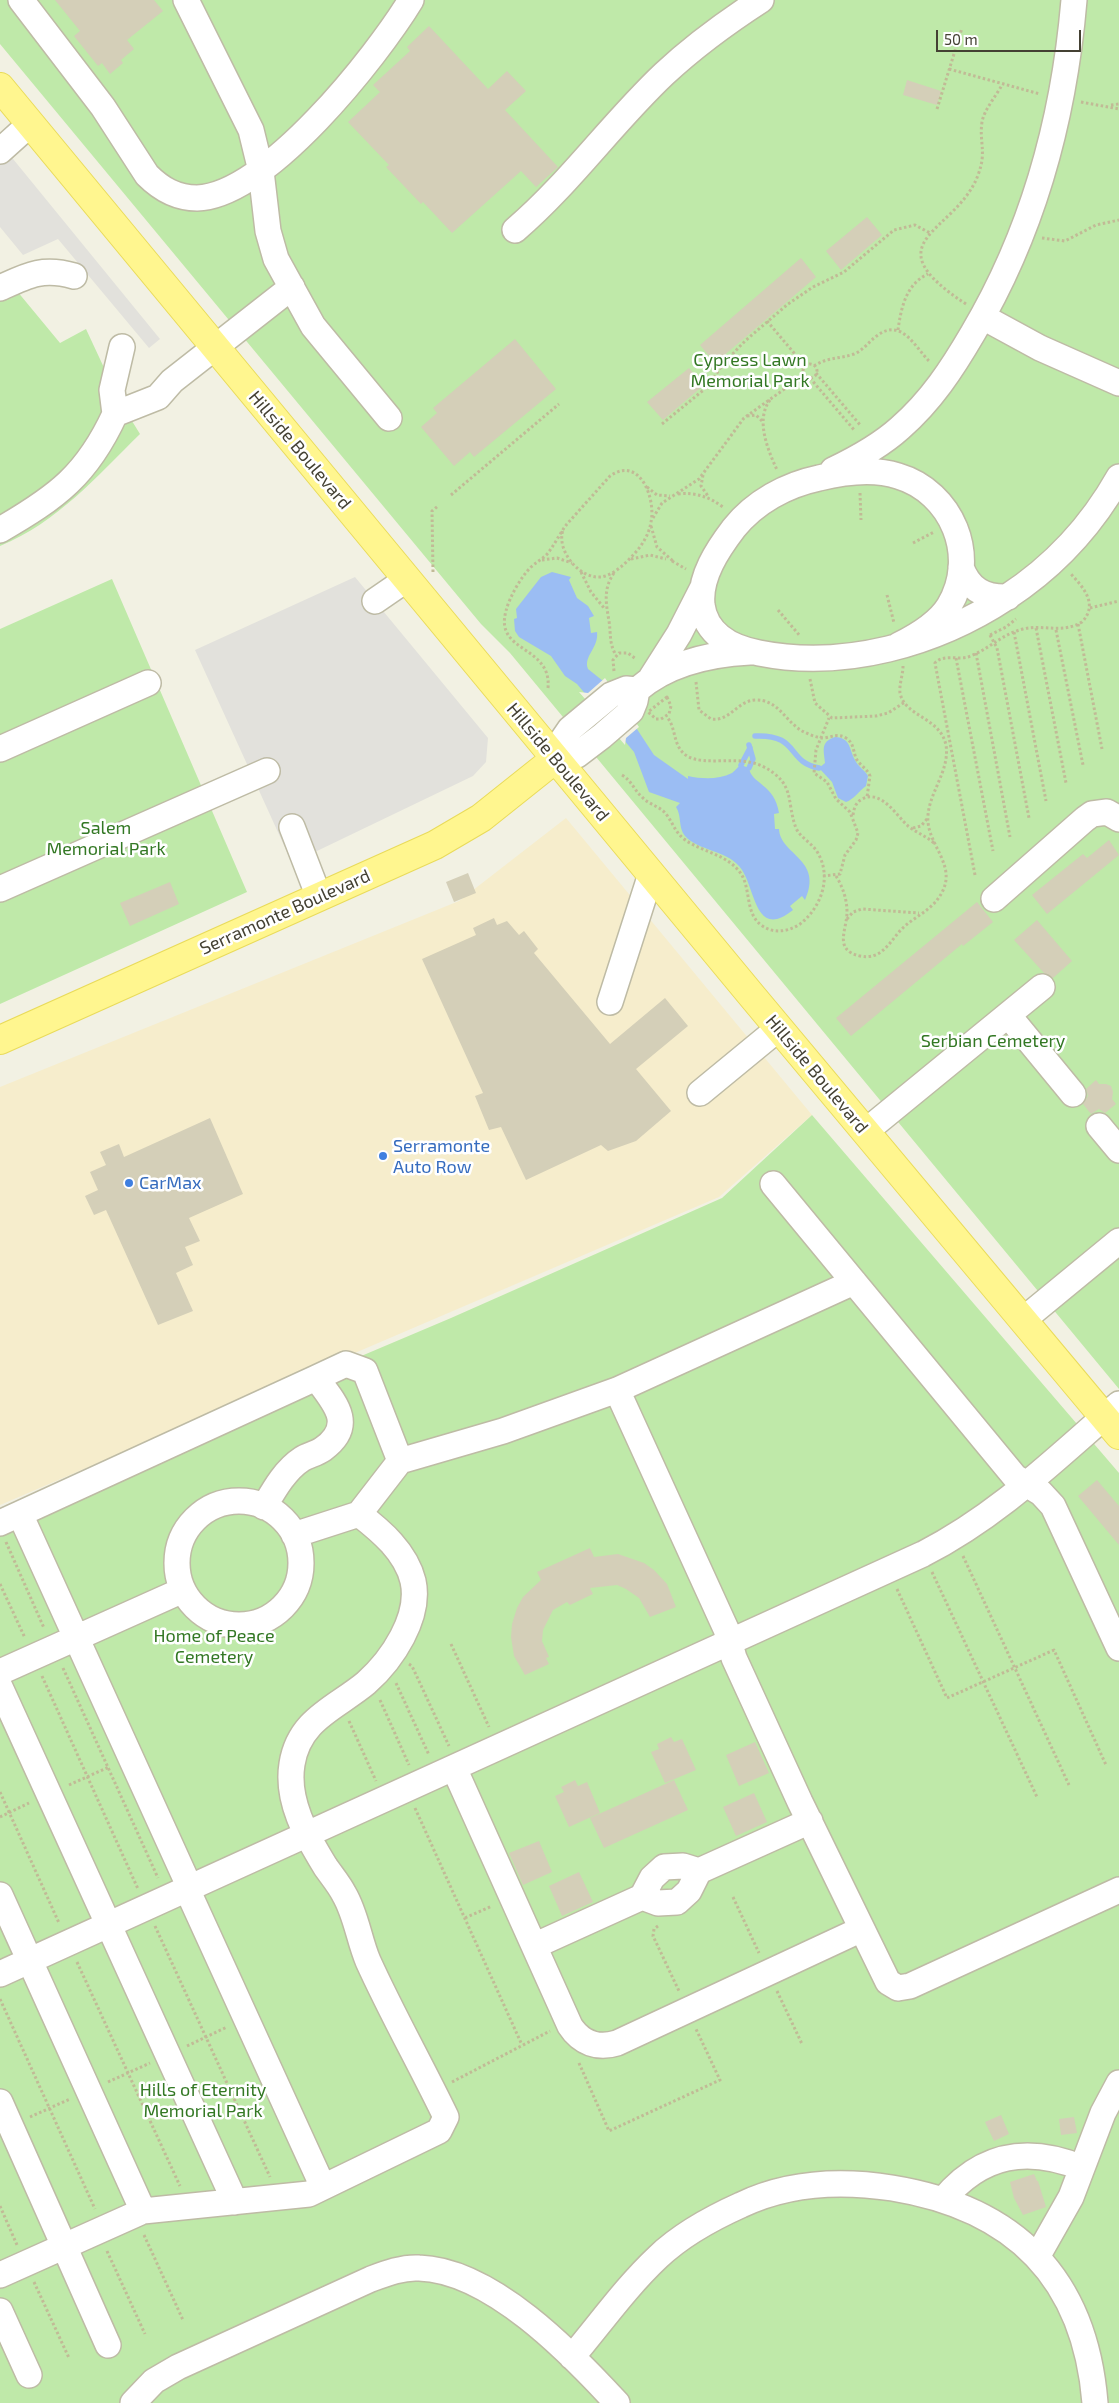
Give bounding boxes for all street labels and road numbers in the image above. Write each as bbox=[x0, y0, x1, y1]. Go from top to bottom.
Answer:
street label: Hillside Boulevard bbox=[244, 386, 356, 514]
street label: Hillside Boulevard bbox=[502, 698, 614, 826]
street label: Serramonte Boulevard bbox=[196, 865, 374, 959]
street label: Hillside Boulevard bbox=[761, 1010, 873, 1138]

